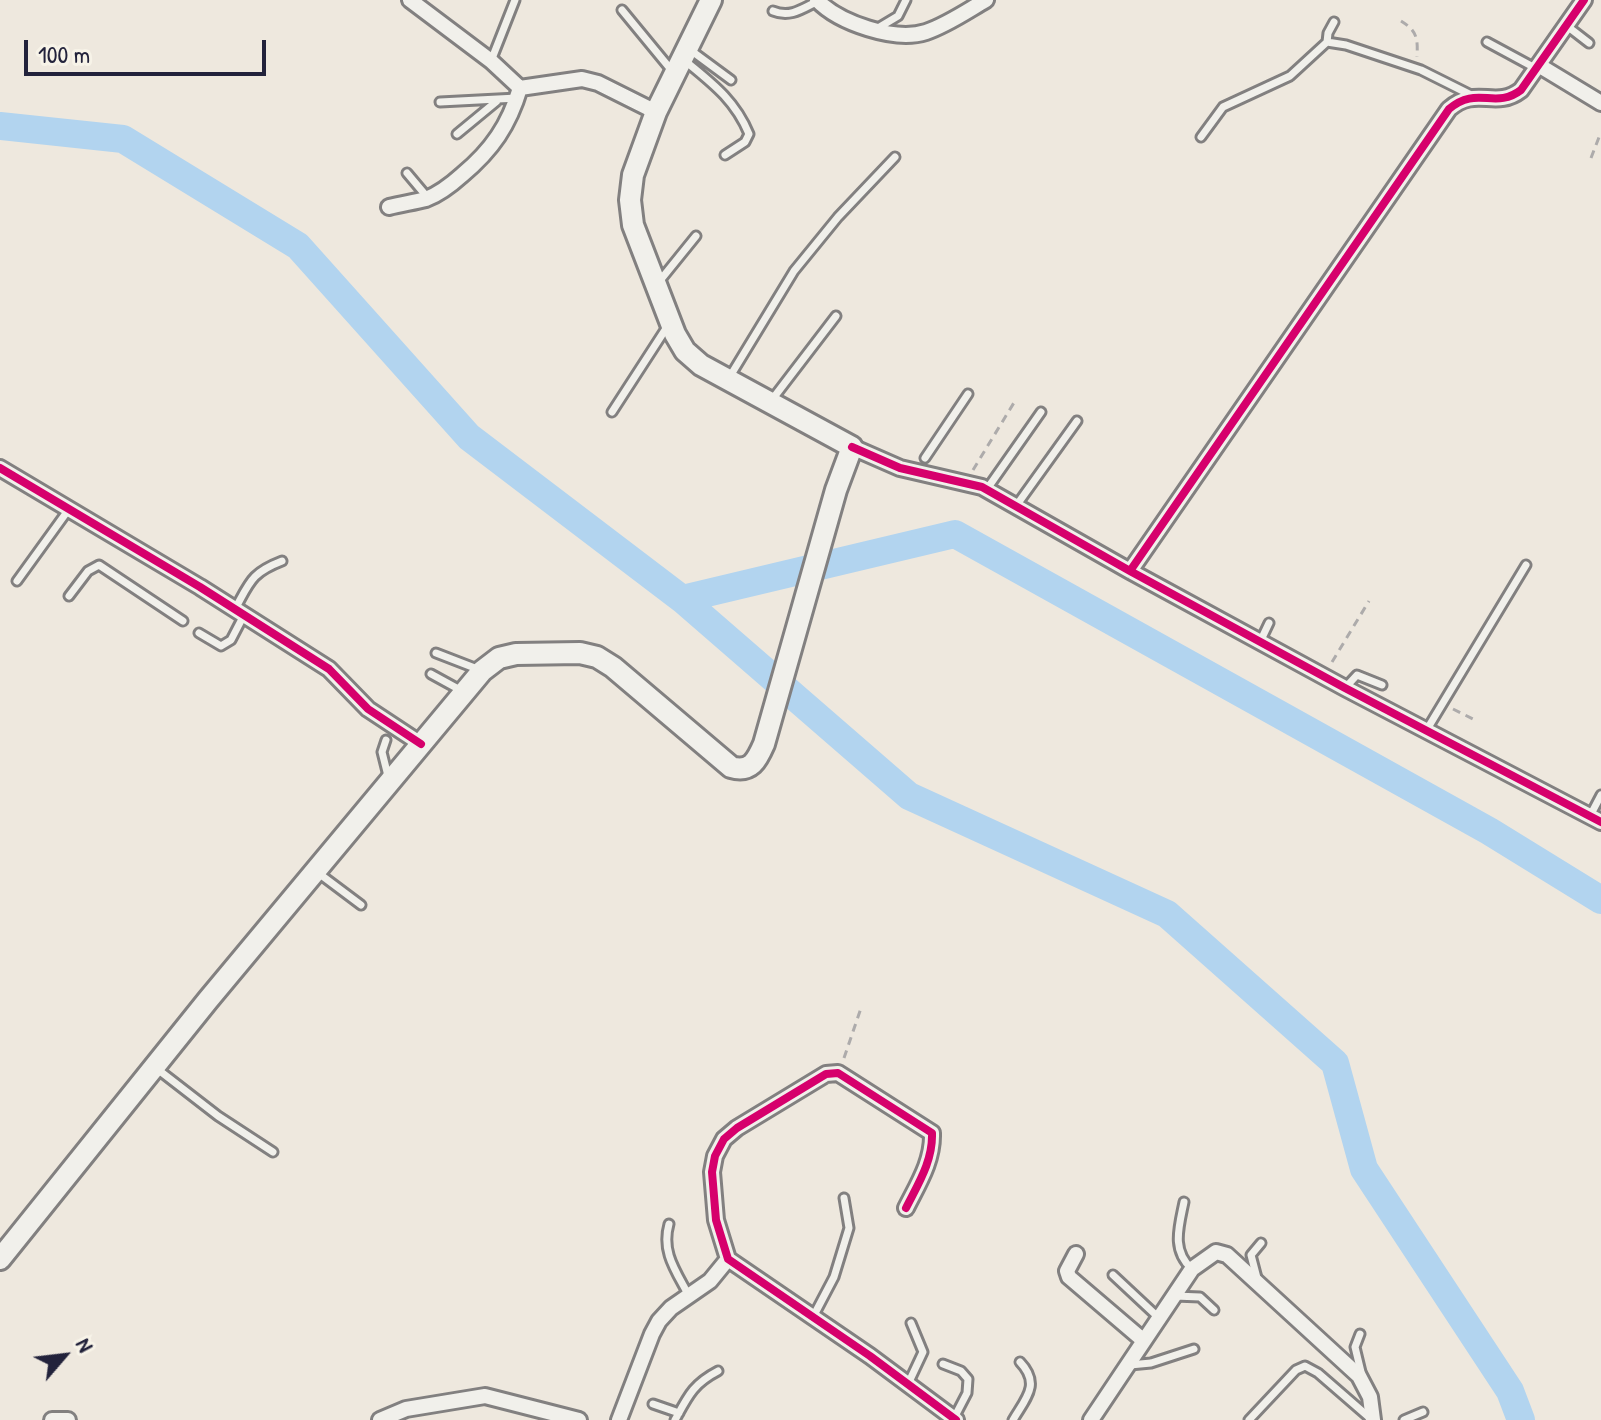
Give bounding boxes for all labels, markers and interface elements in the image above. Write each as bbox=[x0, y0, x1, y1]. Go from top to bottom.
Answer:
scale bar bbox=[28, 24, 270, 74]
text: 100 m bbox=[38, 38, 90, 70]
north arrow bbox=[24, 1316, 104, 1396]
text: N bbox=[69, 1333, 101, 1357]

